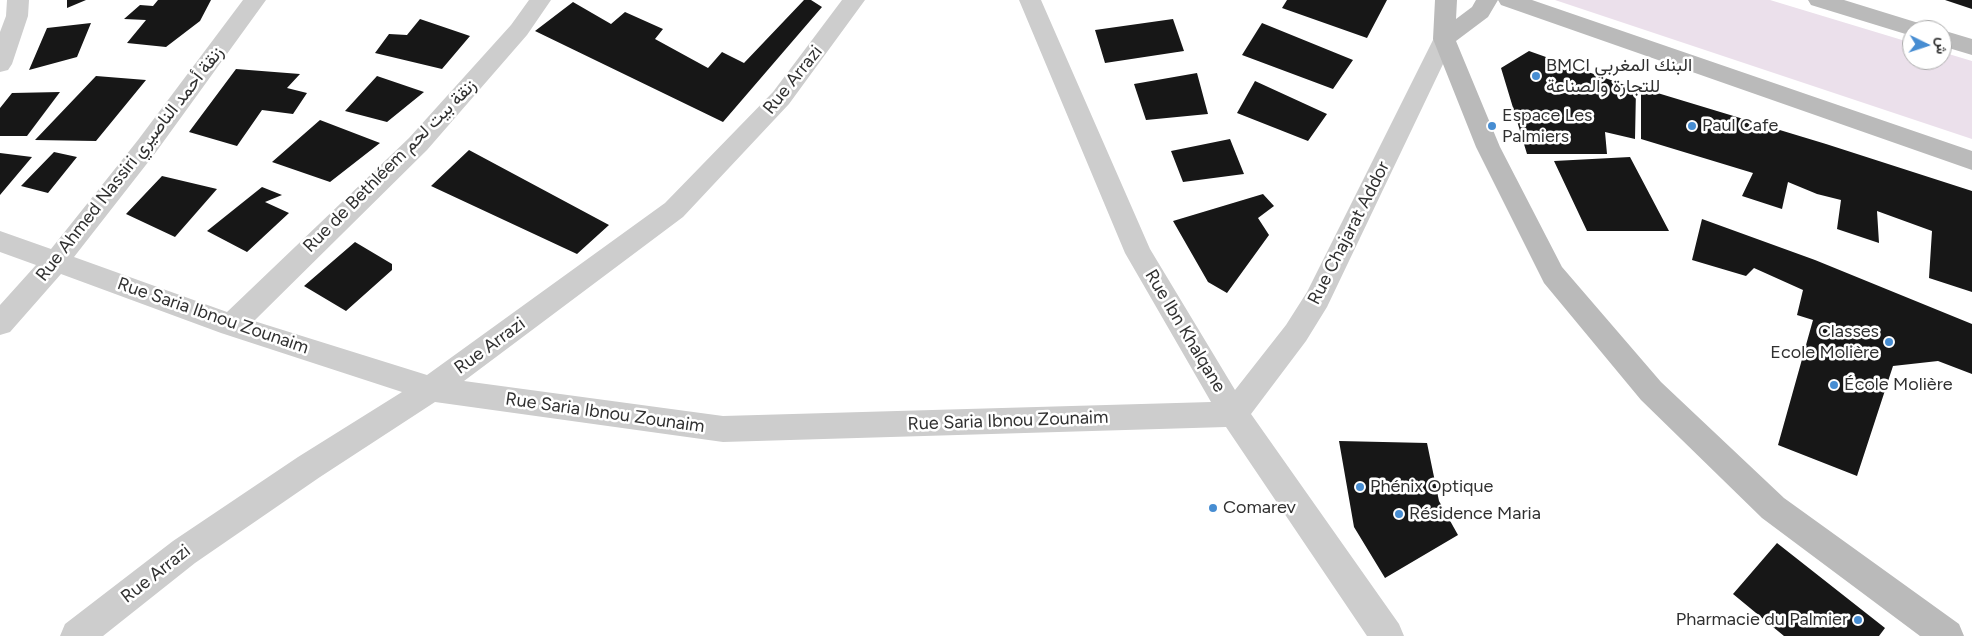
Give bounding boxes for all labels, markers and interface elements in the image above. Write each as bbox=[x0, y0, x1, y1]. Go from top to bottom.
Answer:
north arrow bbox=[1902, 20, 1952, 70]
text: ش bbox=[1932, 37, 1951, 55]
street label: Rue Arrazi bbox=[759, 41, 827, 119]
street label: Rue Ahmed Nassiri زنقة أحمد الناصيري bbox=[32, 42, 228, 286]
place label: BMCI البنك المغربي للتجارة والصناعة bbox=[1546, 55, 1692, 98]
marker: BMCI البنك المغربي للتجارة والصناعة bbox=[1530, 70, 1542, 82]
street label: Rue de Bethléem زنقة بيت لحم bbox=[299, 75, 481, 257]
place label: Espace Les Palmiers bbox=[1502, 105, 1592, 148]
place label: Paul Cafe bbox=[1702, 115, 1778, 137]
marker: Espace Les Palmiers bbox=[1486, 120, 1498, 132]
marker: Paul Cafe bbox=[1686, 120, 1698, 132]
street label: Rue Chajarat Addor bbox=[1304, 158, 1394, 308]
street label: Rue Ibn Khalqane bbox=[1140, 266, 1230, 396]
street label: Rue Saria Ibnou Zounaim bbox=[115, 273, 311, 359]
street label: Rue Arrazi bbox=[450, 313, 530, 379]
place label: Classes Ecole Molière bbox=[1770, 321, 1879, 364]
marker: Classes Ecole Molière bbox=[1883, 336, 1895, 348]
place label: École Molière bbox=[1844, 374, 1953, 396]
marker: École Molière bbox=[1828, 379, 1840, 391]
street label: Rue Saria Ibnou Zounaim bbox=[504, 388, 706, 438]
street label: Rue Saria Ibnou Zounaim bbox=[907, 407, 1109, 435]
place label: Phénix Optique bbox=[1370, 476, 1493, 498]
marker: Phénix Optique bbox=[1354, 481, 1366, 493]
place label: Comarev bbox=[1223, 497, 1296, 519]
marker: Comarev bbox=[1207, 502, 1219, 514]
place label: Résidence Maria bbox=[1409, 503, 1541, 525]
marker: Résidence Maria bbox=[1393, 508, 1405, 520]
street label: Rue Arrazi bbox=[117, 540, 195, 608]
place label: Pharmacie du Palmier bbox=[1676, 609, 1848, 631]
marker: Pharmacie du Palmier bbox=[1852, 614, 1864, 626]

